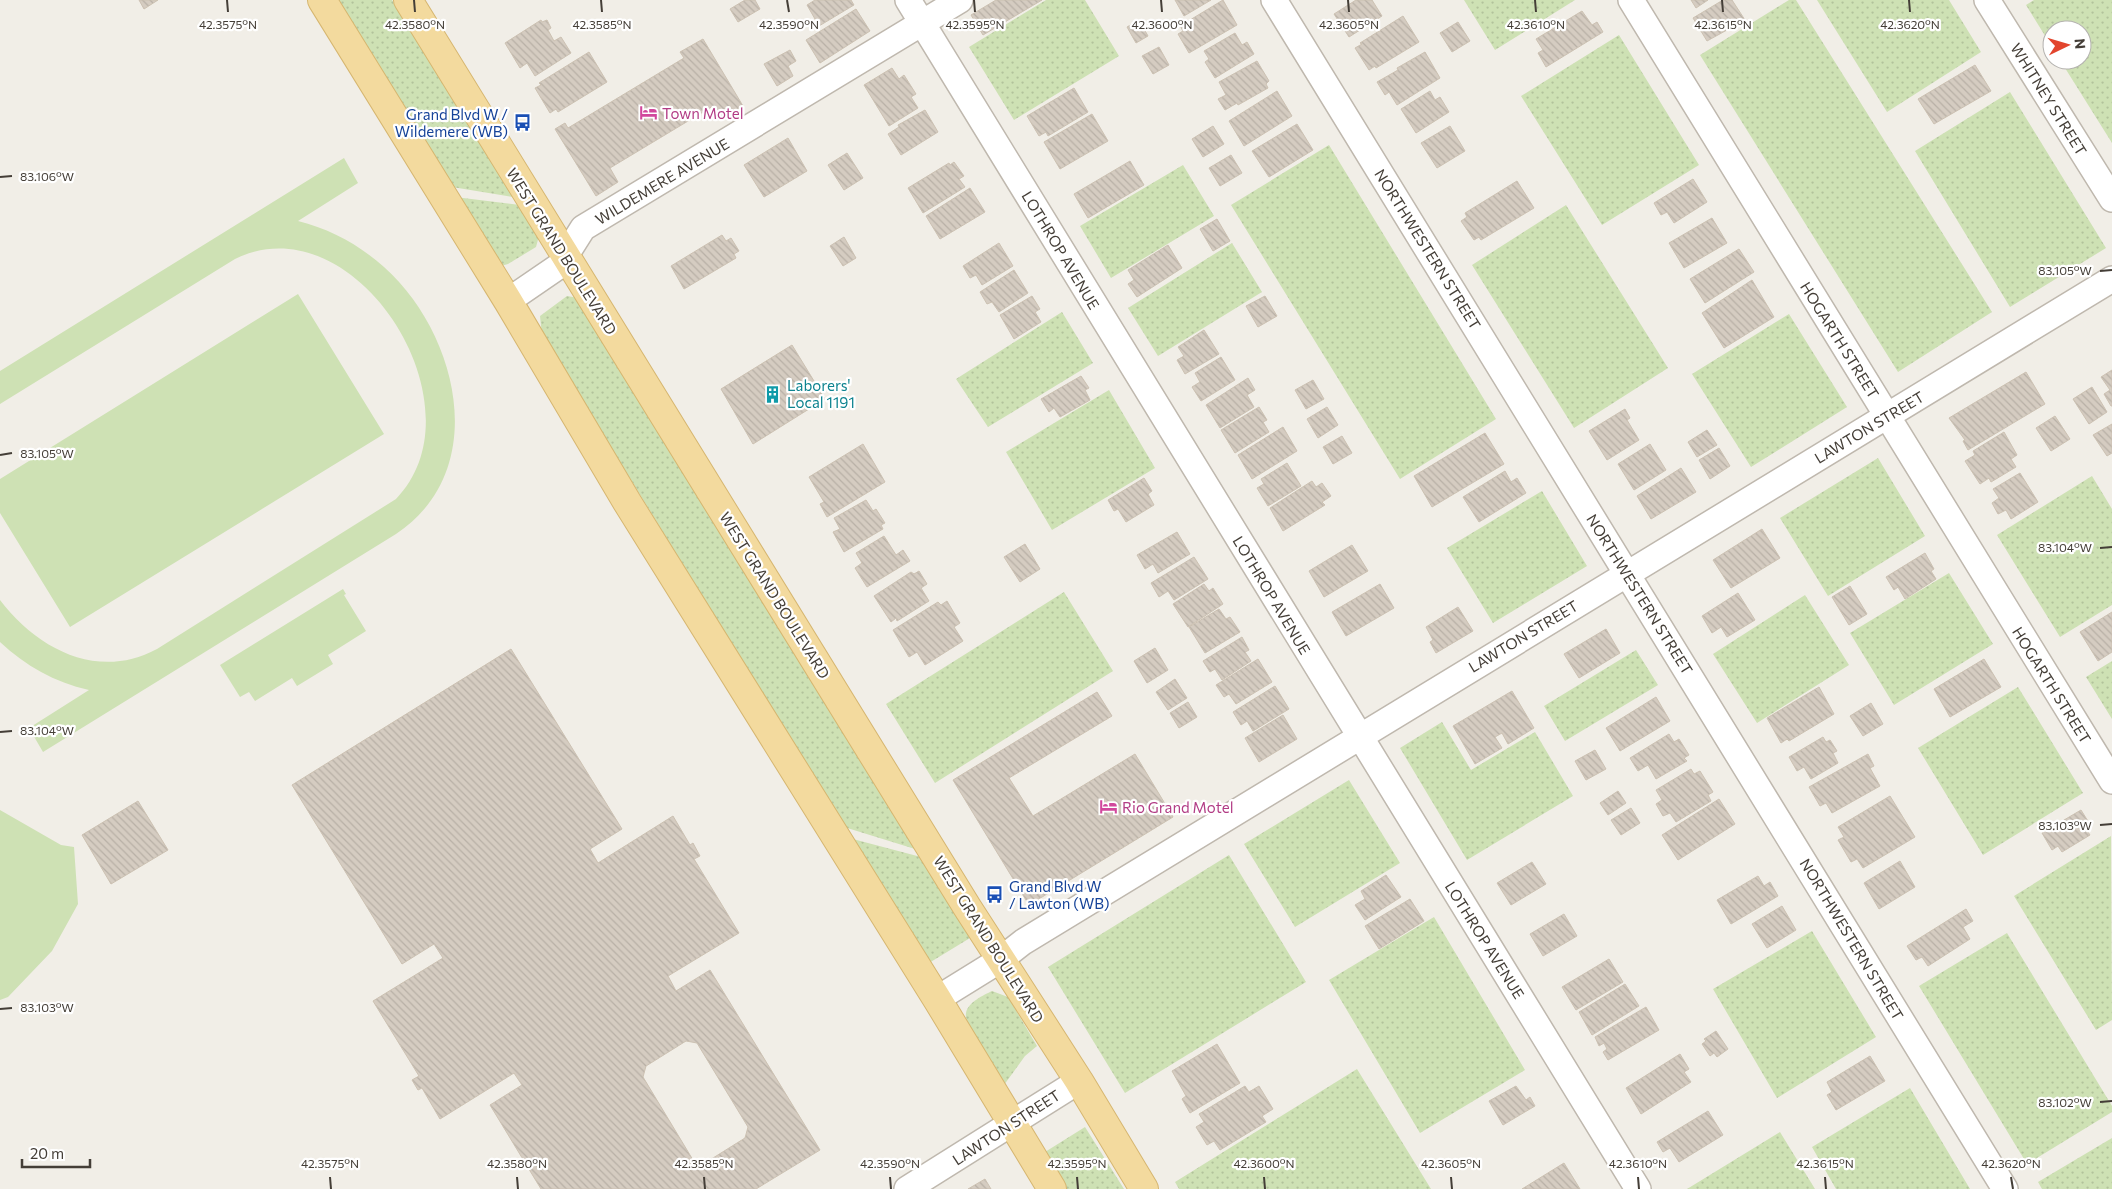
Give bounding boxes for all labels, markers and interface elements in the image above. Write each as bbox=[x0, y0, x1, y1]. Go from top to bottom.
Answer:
text: 42.3575°N bbox=[199, 17, 257, 31]
text: 42.3580°N bbox=[385, 17, 445, 31]
text: 42.3585°N bbox=[572, 17, 632, 31]
text: 42.3590°N bbox=[759, 17, 819, 31]
text: 42.3595°N bbox=[945, 17, 1005, 31]
text: 42.3600°N bbox=[1132, 17, 1192, 31]
text: 42.3605°N bbox=[1319, 17, 1379, 31]
text: 42.3610°N bbox=[1507, 17, 1565, 31]
text: 42.3615°N bbox=[1694, 17, 1752, 31]
text: 42.3620°N bbox=[1880, 17, 1940, 31]
north arrow bbox=[2042, 20, 2092, 70]
street label: WHITNEY STREET bbox=[2007, 40, 2091, 158]
hotel icon: Town Motel bbox=[638, 103, 658, 123]
place label: Town Motel bbox=[662, 104, 744, 122]
place label: Grand Blvd W / Wildemere (WB) bbox=[395, 105, 508, 140]
bus stop icon: Grand Blvd W / Wildemere (WB) bbox=[512, 113, 532, 133]
street label: WILDEMERE AVENUE bbox=[592, 134, 732, 228]
street label: WEST GRAND BOULEVARD bbox=[503, 164, 621, 338]
street label: NORTHWESTERN STREET bbox=[1371, 166, 1485, 333]
text: 83.106°W bbox=[20, 169, 74, 183]
street label: LOTHROP AVENUE bbox=[1019, 188, 1104, 313]
text: 83.105°W bbox=[2038, 263, 2092, 277]
street label: HOGARTH STREET bbox=[1797, 278, 1883, 402]
place label: Laborers' Local 1191 bbox=[787, 376, 855, 411]
building icon: Laborers' Local 1191 bbox=[763, 384, 783, 404]
street label: LAWTON STREET bbox=[1811, 387, 1927, 467]
text: 83.105°W bbox=[20, 446, 74, 460]
street label: WEST GRAND BOULEVARD bbox=[716, 508, 834, 682]
street label: NORTHWESTERN STREET bbox=[1583, 511, 1697, 678]
street label: LOTHROP AVENUE bbox=[1230, 533, 1315, 658]
text: 83.104°W bbox=[2038, 540, 2092, 554]
street label: LAWTON STREET bbox=[1465, 596, 1581, 676]
street label: HOGARTH STREET bbox=[2009, 623, 2095, 747]
text: 83.104°W bbox=[20, 723, 74, 737]
hotel icon: Rio Grand Motel bbox=[1098, 797, 1118, 817]
place label: Rio Grand Motel bbox=[1122, 798, 1234, 816]
text: 83.103°W bbox=[2038, 818, 2092, 832]
street label: WEST GRAND BOULEVARD bbox=[930, 852, 1048, 1026]
street label: NORTHWESTERN STREET bbox=[1797, 855, 1908, 1023]
place label: Grand Blvd W / Lawton (WB) bbox=[1009, 877, 1110, 912]
street label: LOTHROP AVENUE bbox=[1442, 878, 1528, 1002]
bus stop icon: Grand Blvd W / Lawton (WB) bbox=[985, 885, 1005, 905]
text: 83.103°W bbox=[20, 1000, 74, 1014]
street label: LAWTON STREET bbox=[949, 1085, 1063, 1168]
text: 83.102°W bbox=[2038, 1095, 2092, 1109]
scale bar bbox=[22, 1136, 90, 1168]
text: 20 m bbox=[30, 1144, 64, 1162]
text: 42.3575°N bbox=[301, 1156, 359, 1170]
text: 42.3580°N bbox=[487, 1156, 547, 1170]
text: 42.3585°N bbox=[674, 1156, 734, 1170]
text: 42.3590°N bbox=[860, 1156, 920, 1170]
text: 42.3595°N bbox=[1047, 1156, 1107, 1170]
text: 42.3600°N bbox=[1234, 1156, 1294, 1170]
text: 42.3605°N bbox=[1421, 1156, 1481, 1170]
text: 42.3610°N bbox=[1609, 1156, 1667, 1170]
text: 42.3615°N bbox=[1796, 1156, 1854, 1170]
text: 42.3620°N bbox=[1981, 1156, 2041, 1170]

